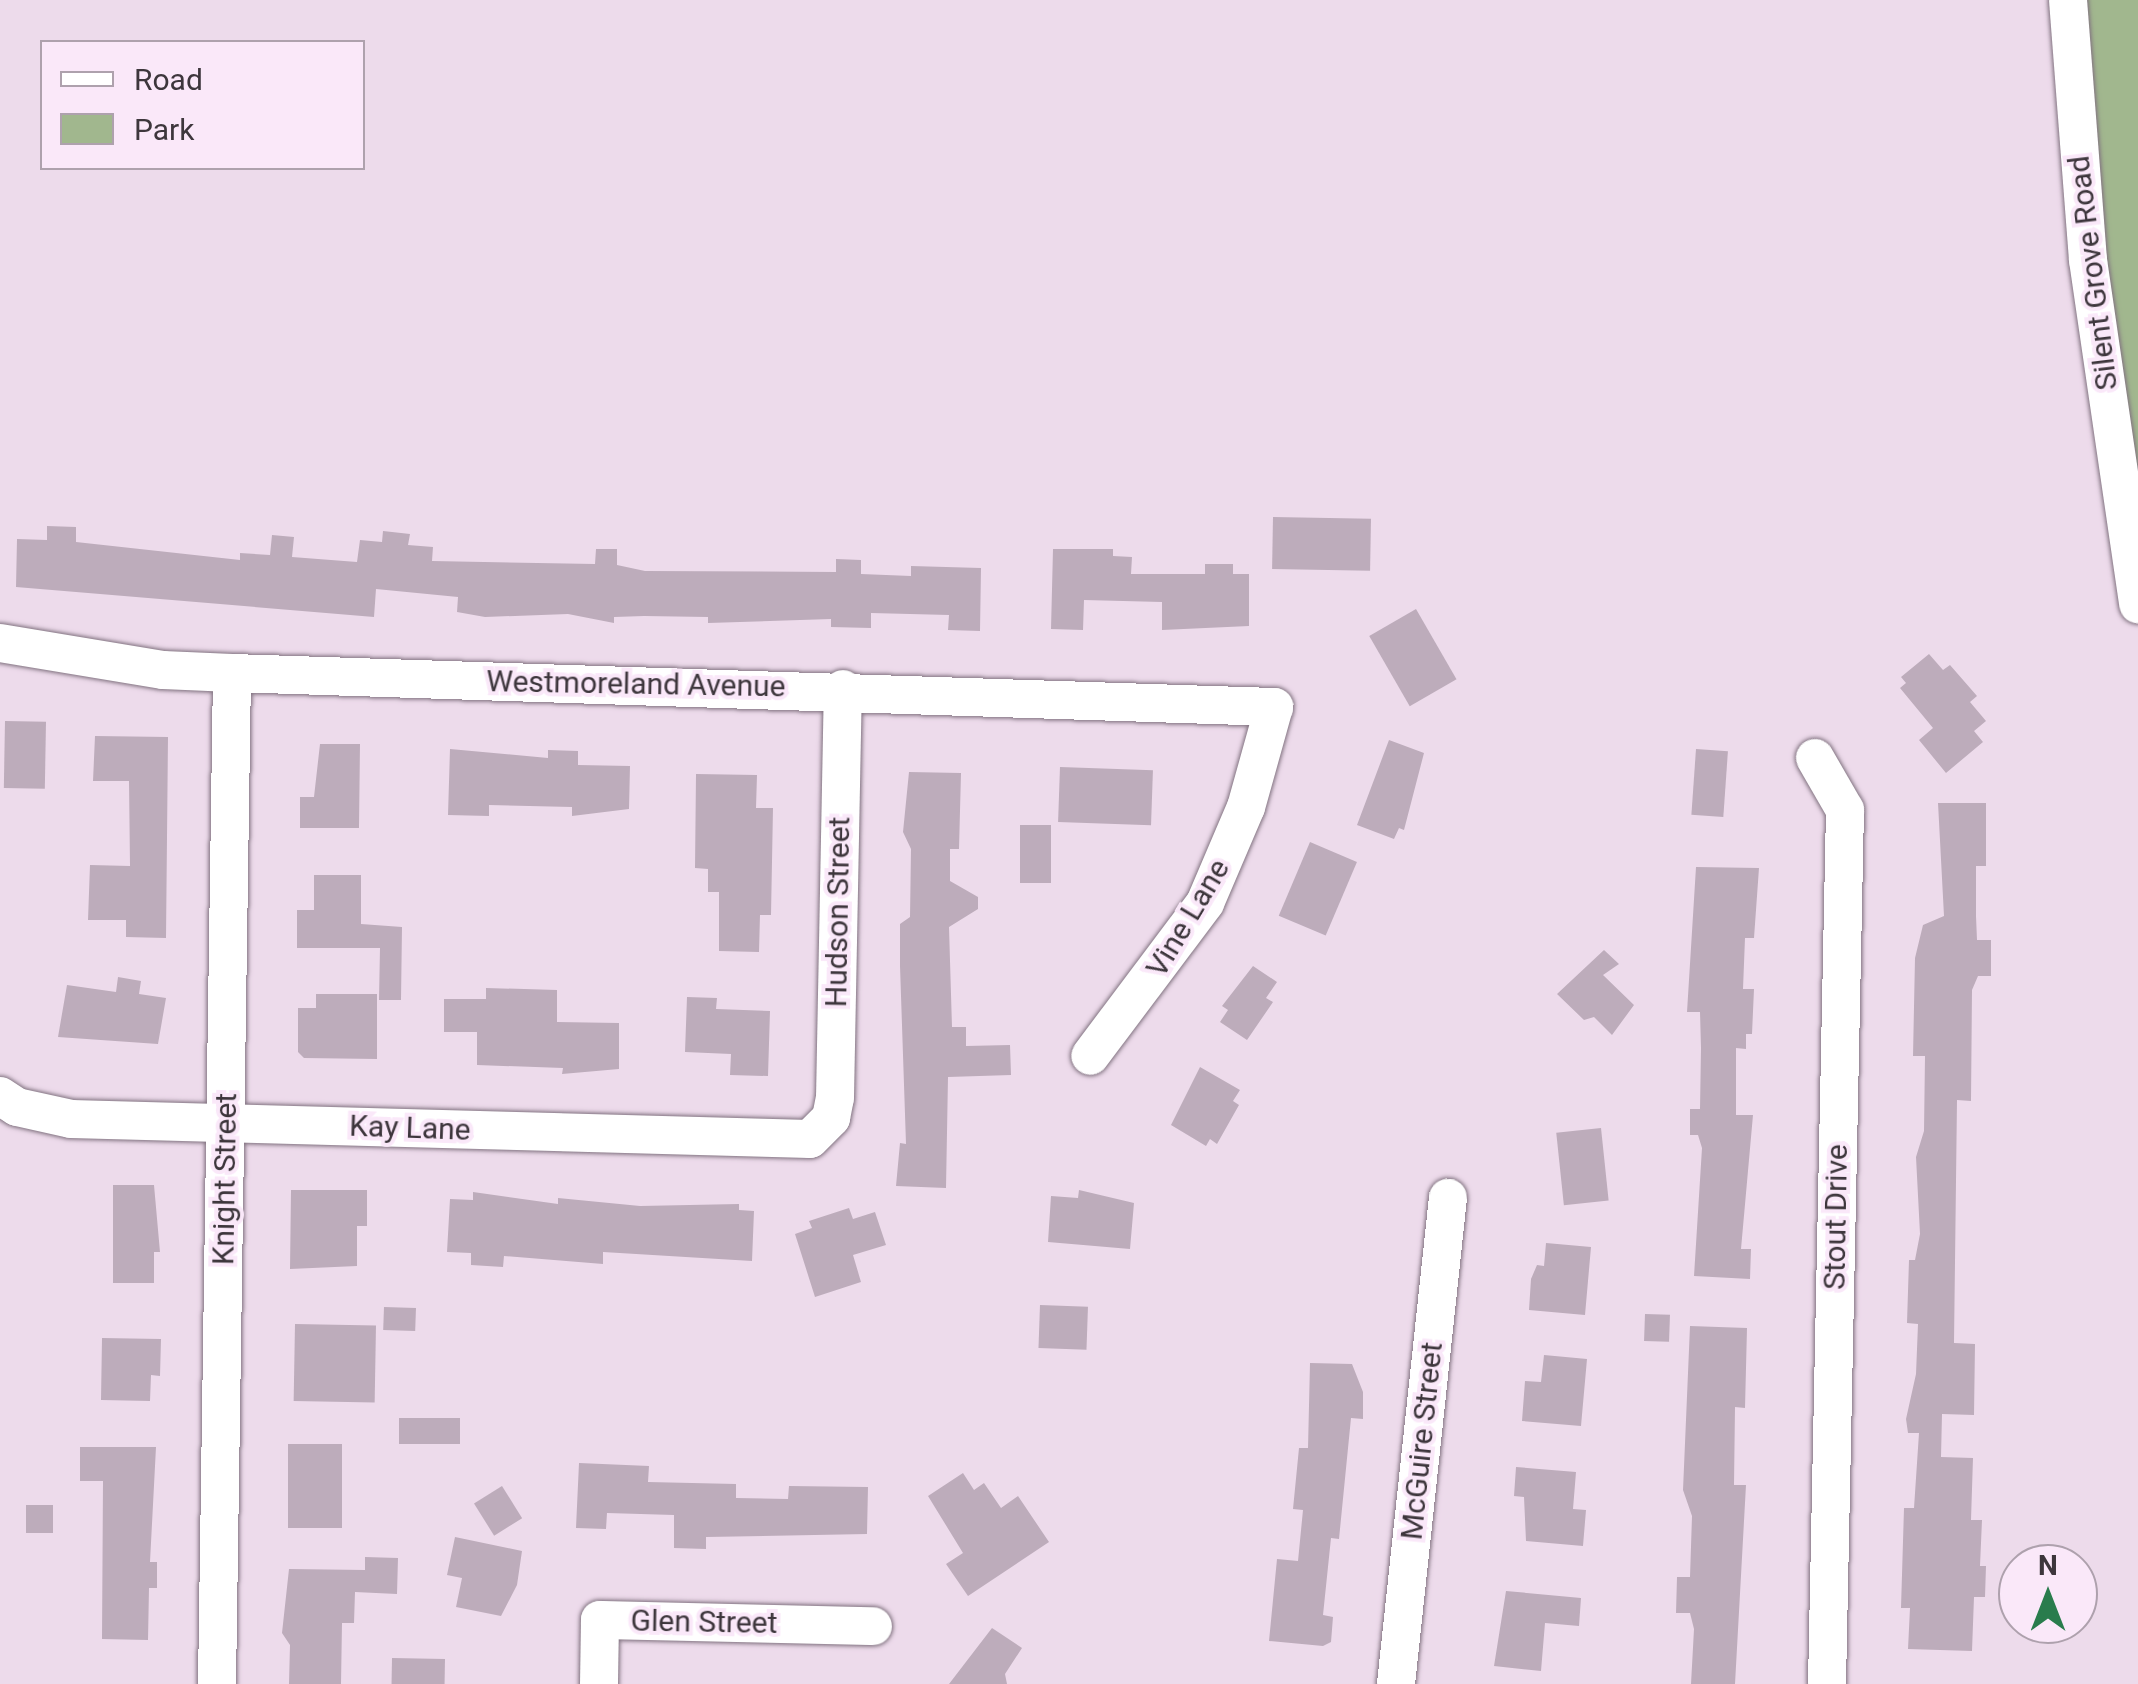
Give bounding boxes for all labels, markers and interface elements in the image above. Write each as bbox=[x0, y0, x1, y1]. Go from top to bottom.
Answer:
legend bbox=[40, 40, 365, 170]
text: Road bbox=[134, 62, 203, 97]
text: Park bbox=[134, 112, 194, 147]
street label: Silent Grove Road bbox=[2061, 154, 2125, 392]
street label: Westmoreland Avenue bbox=[486, 663, 786, 705]
street label: Hudson Street bbox=[818, 816, 858, 1008]
street label: Vine Lane bbox=[1139, 852, 1237, 984]
street label: Knight Street bbox=[206, 1093, 244, 1265]
street label: Kay Lane bbox=[349, 1108, 471, 1148]
street label: Stout Drive bbox=[1817, 1144, 1855, 1290]
street label: McGuire Street bbox=[1394, 1340, 1450, 1542]
north arrow bbox=[1998, 1544, 2098, 1644]
text: N bbox=[2038, 1549, 2058, 1582]
street label: Glen Street bbox=[630, 1603, 778, 1641]

